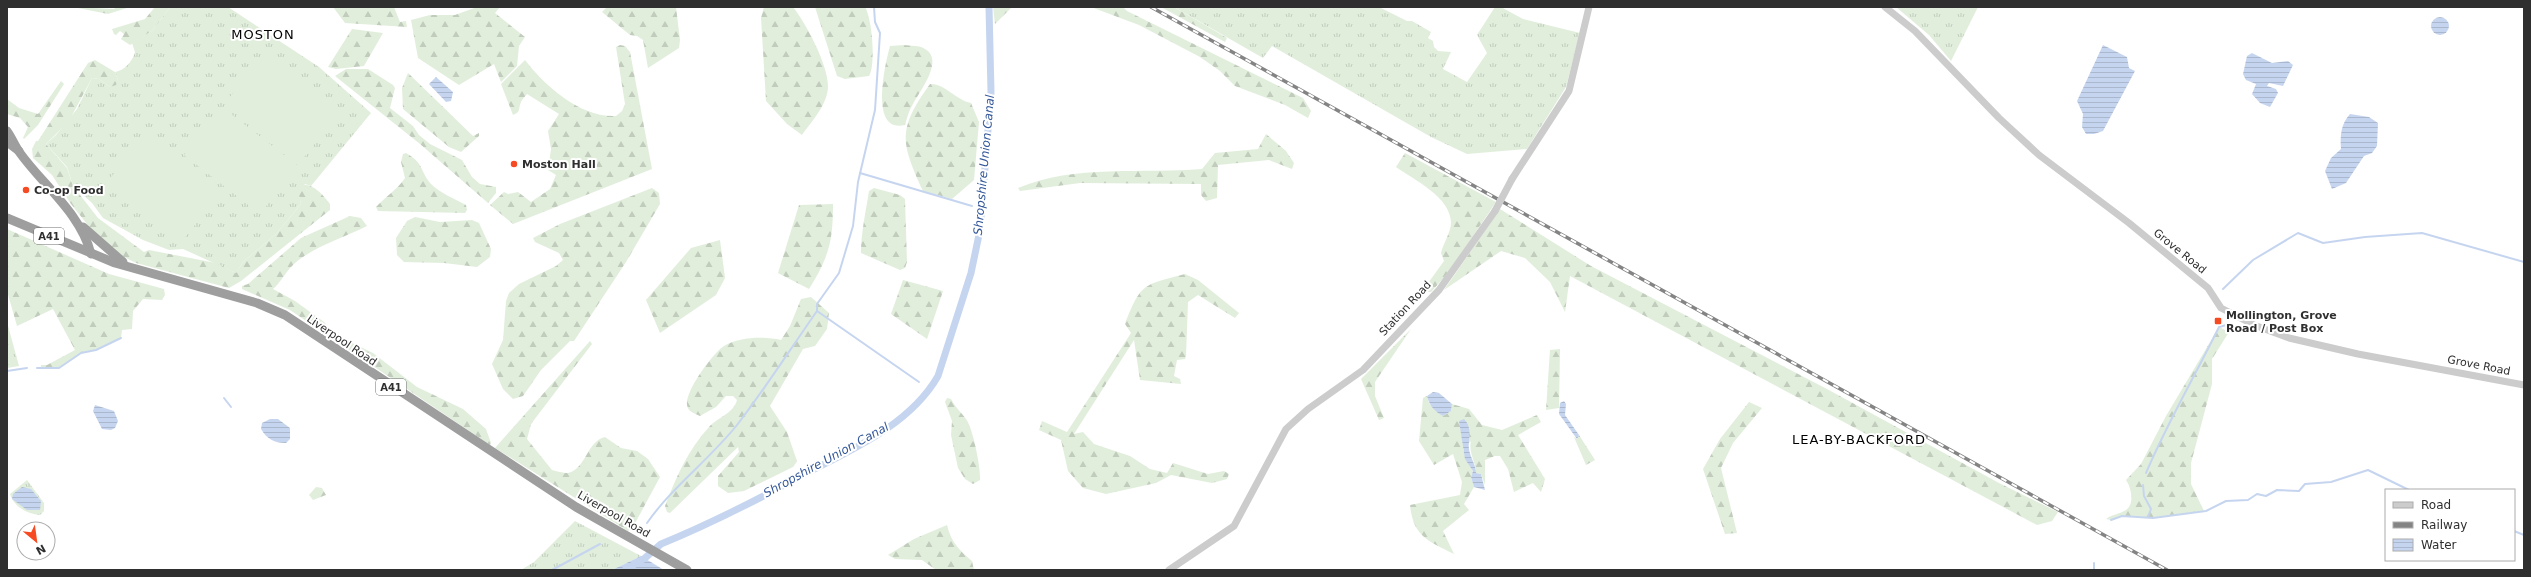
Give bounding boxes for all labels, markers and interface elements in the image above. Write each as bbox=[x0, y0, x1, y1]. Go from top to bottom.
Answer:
district label: MOSTON bbox=[231, 27, 295, 42]
water label: Shropshire Union Canal bbox=[971, 94, 997, 236]
place label: Moston Hall bbox=[522, 158, 596, 171]
marker: Moston Hall bbox=[509, 159, 519, 169]
place label: Co-op Food bbox=[34, 184, 104, 197]
marker: Co-op Food bbox=[21, 185, 31, 195]
street label: Grove Road bbox=[2151, 226, 2209, 277]
road number: A41 bbox=[34, 228, 64, 244]
street label: Station Road bbox=[1377, 278, 1434, 338]
place label: Mollington, Grove Road / Post Box bbox=[2226, 309, 2337, 335]
street label: Liverpool Road bbox=[304, 312, 379, 369]
marker: Mollington, Grove Road / Post Box bbox=[2213, 316, 2223, 326]
street label: Grove Road bbox=[2446, 353, 2512, 378]
road number: A41 bbox=[376, 379, 406, 395]
water label: Shropshire Union Canal bbox=[761, 419, 892, 500]
district label: LEA-BY-BACKFORD bbox=[1792, 432, 1926, 447]
street label: Liverpool Road bbox=[575, 488, 652, 540]
legend bbox=[2385, 489, 2515, 561]
text: Road bbox=[2421, 498, 2451, 512]
text: Railway bbox=[2421, 518, 2467, 532]
north arrow bbox=[16, 521, 56, 561]
text: Water bbox=[2421, 538, 2457, 552]
text: N bbox=[33, 541, 48, 557]

